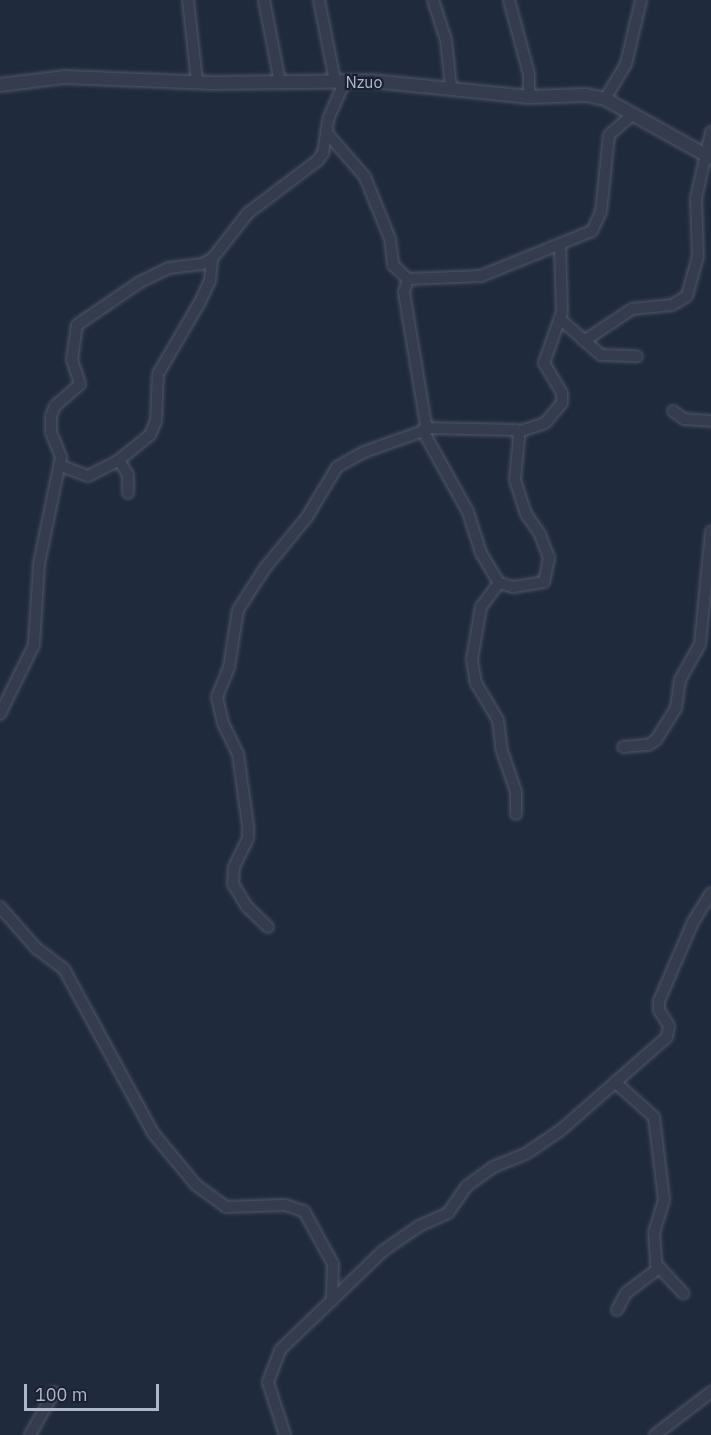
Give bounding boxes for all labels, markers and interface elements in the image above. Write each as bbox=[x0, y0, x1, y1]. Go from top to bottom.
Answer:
street label: Nzuo bbox=[346, 72, 382, 92]
scale bar bbox=[27, 1372, 162, 1410]
text: 100 m bbox=[35, 1383, 87, 1406]

